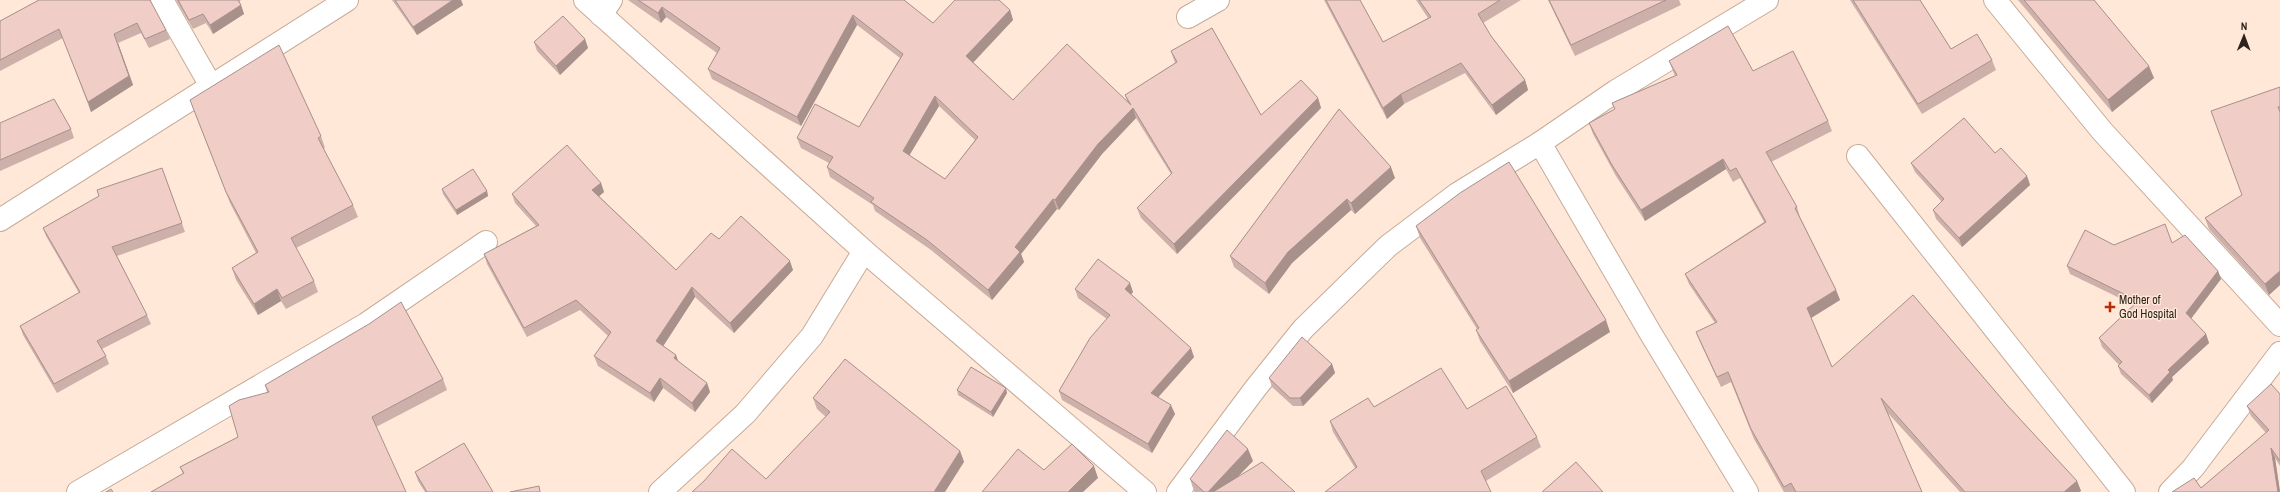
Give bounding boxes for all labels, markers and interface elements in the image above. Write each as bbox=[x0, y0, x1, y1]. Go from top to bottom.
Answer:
north arrow bbox=[2224, 16, 2264, 56]
text: N bbox=[2241, 19, 2248, 33]
place label: Mother of God Hospital bbox=[2119, 292, 2176, 322]
marker: Mother of God Hospital bbox=[2104, 301, 2116, 313]

